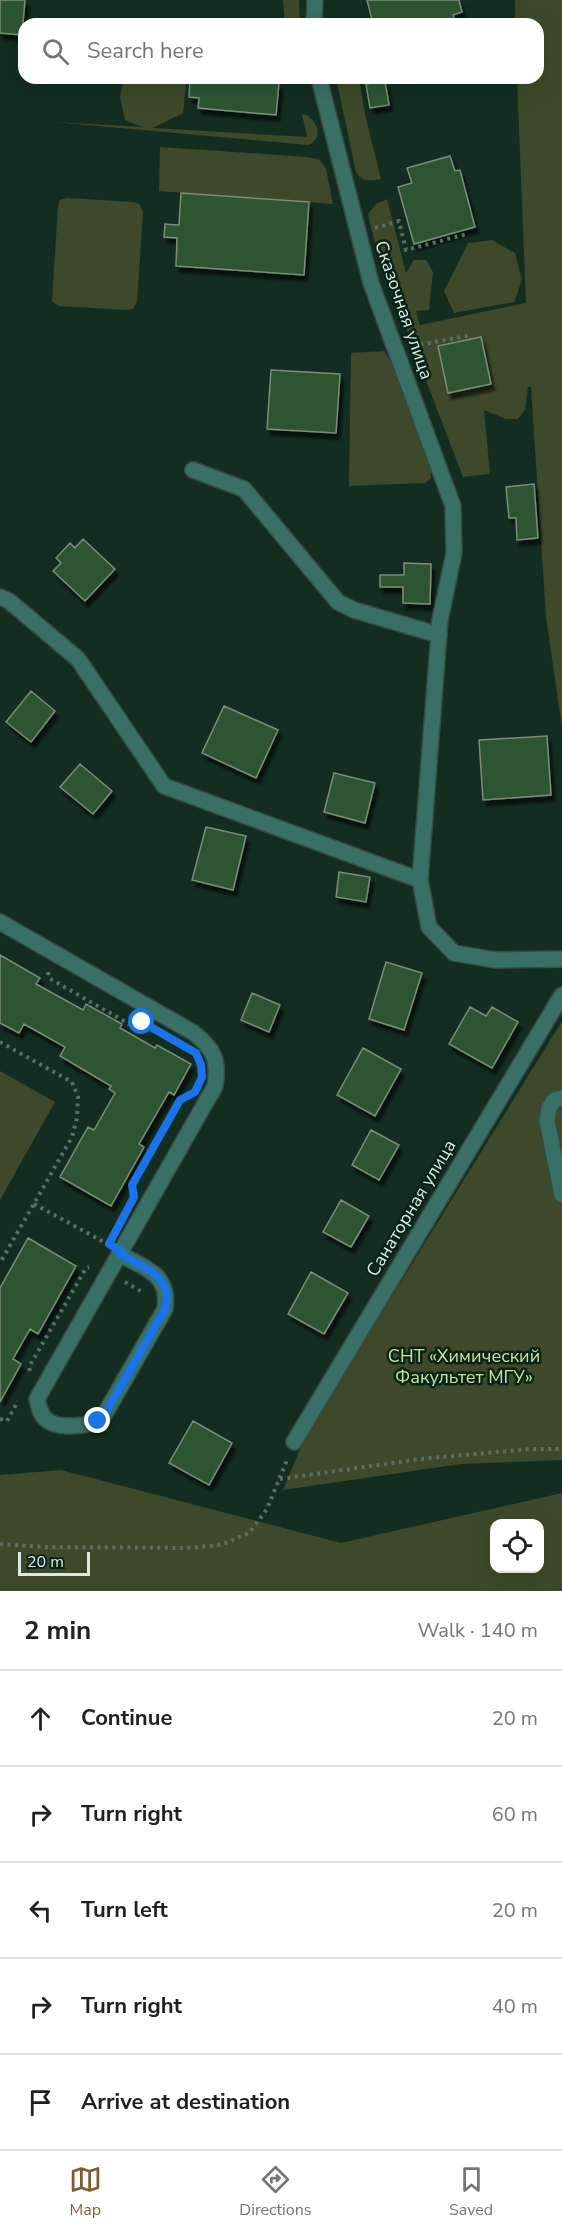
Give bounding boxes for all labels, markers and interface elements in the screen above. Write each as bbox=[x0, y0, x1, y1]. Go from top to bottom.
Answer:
search box bbox=[18, 18, 544, 84]
icon: search bbox=[39, 35, 72, 68]
text: Search here bbox=[87, 36, 204, 66]
street label: Сказочная улица bbox=[369, 237, 439, 383]
route start bbox=[128, 1008, 154, 1034]
street label: Санаторная улица bbox=[361, 1135, 461, 1281]
park label: СНТ «Химический Факультет МГУ» bbox=[388, 1344, 540, 1389]
route end bbox=[84, 1407, 110, 1433]
map controls bbox=[490, 1519, 544, 1573]
button: locate bbox=[490, 1519, 544, 1573]
scale bar bbox=[18, 1549, 90, 1576]
text: 20 m bbox=[27, 1551, 64, 1573]
text: 2 min bbox=[24, 1613, 91, 1648]
text: Walk · 140 m bbox=[418, 1617, 538, 1644]
icon: ahead bbox=[24, 1702, 57, 1735]
text: Continue bbox=[81, 1703, 172, 1733]
text: 20 m bbox=[492, 1705, 538, 1732]
icon: right bbox=[24, 1798, 57, 1831]
text: Turn right bbox=[81, 1799, 182, 1829]
text: 60 m bbox=[492, 1801, 538, 1828]
icon: left bbox=[24, 1894, 57, 1927]
text: Turn left bbox=[81, 1895, 168, 1925]
text: 20 m bbox=[492, 1897, 538, 1924]
icon: right bbox=[24, 1990, 57, 2023]
text: Turn right bbox=[81, 1991, 182, 2021]
text: 40 m bbox=[492, 1993, 538, 2020]
icon: arrive bbox=[24, 2086, 57, 2119]
text: Arrive at destination bbox=[81, 2087, 290, 2117]
tab: Map bbox=[69, 2163, 102, 2221]
tab: Directions bbox=[239, 2163, 311, 2221]
tab: Saved bbox=[449, 2163, 493, 2221]

